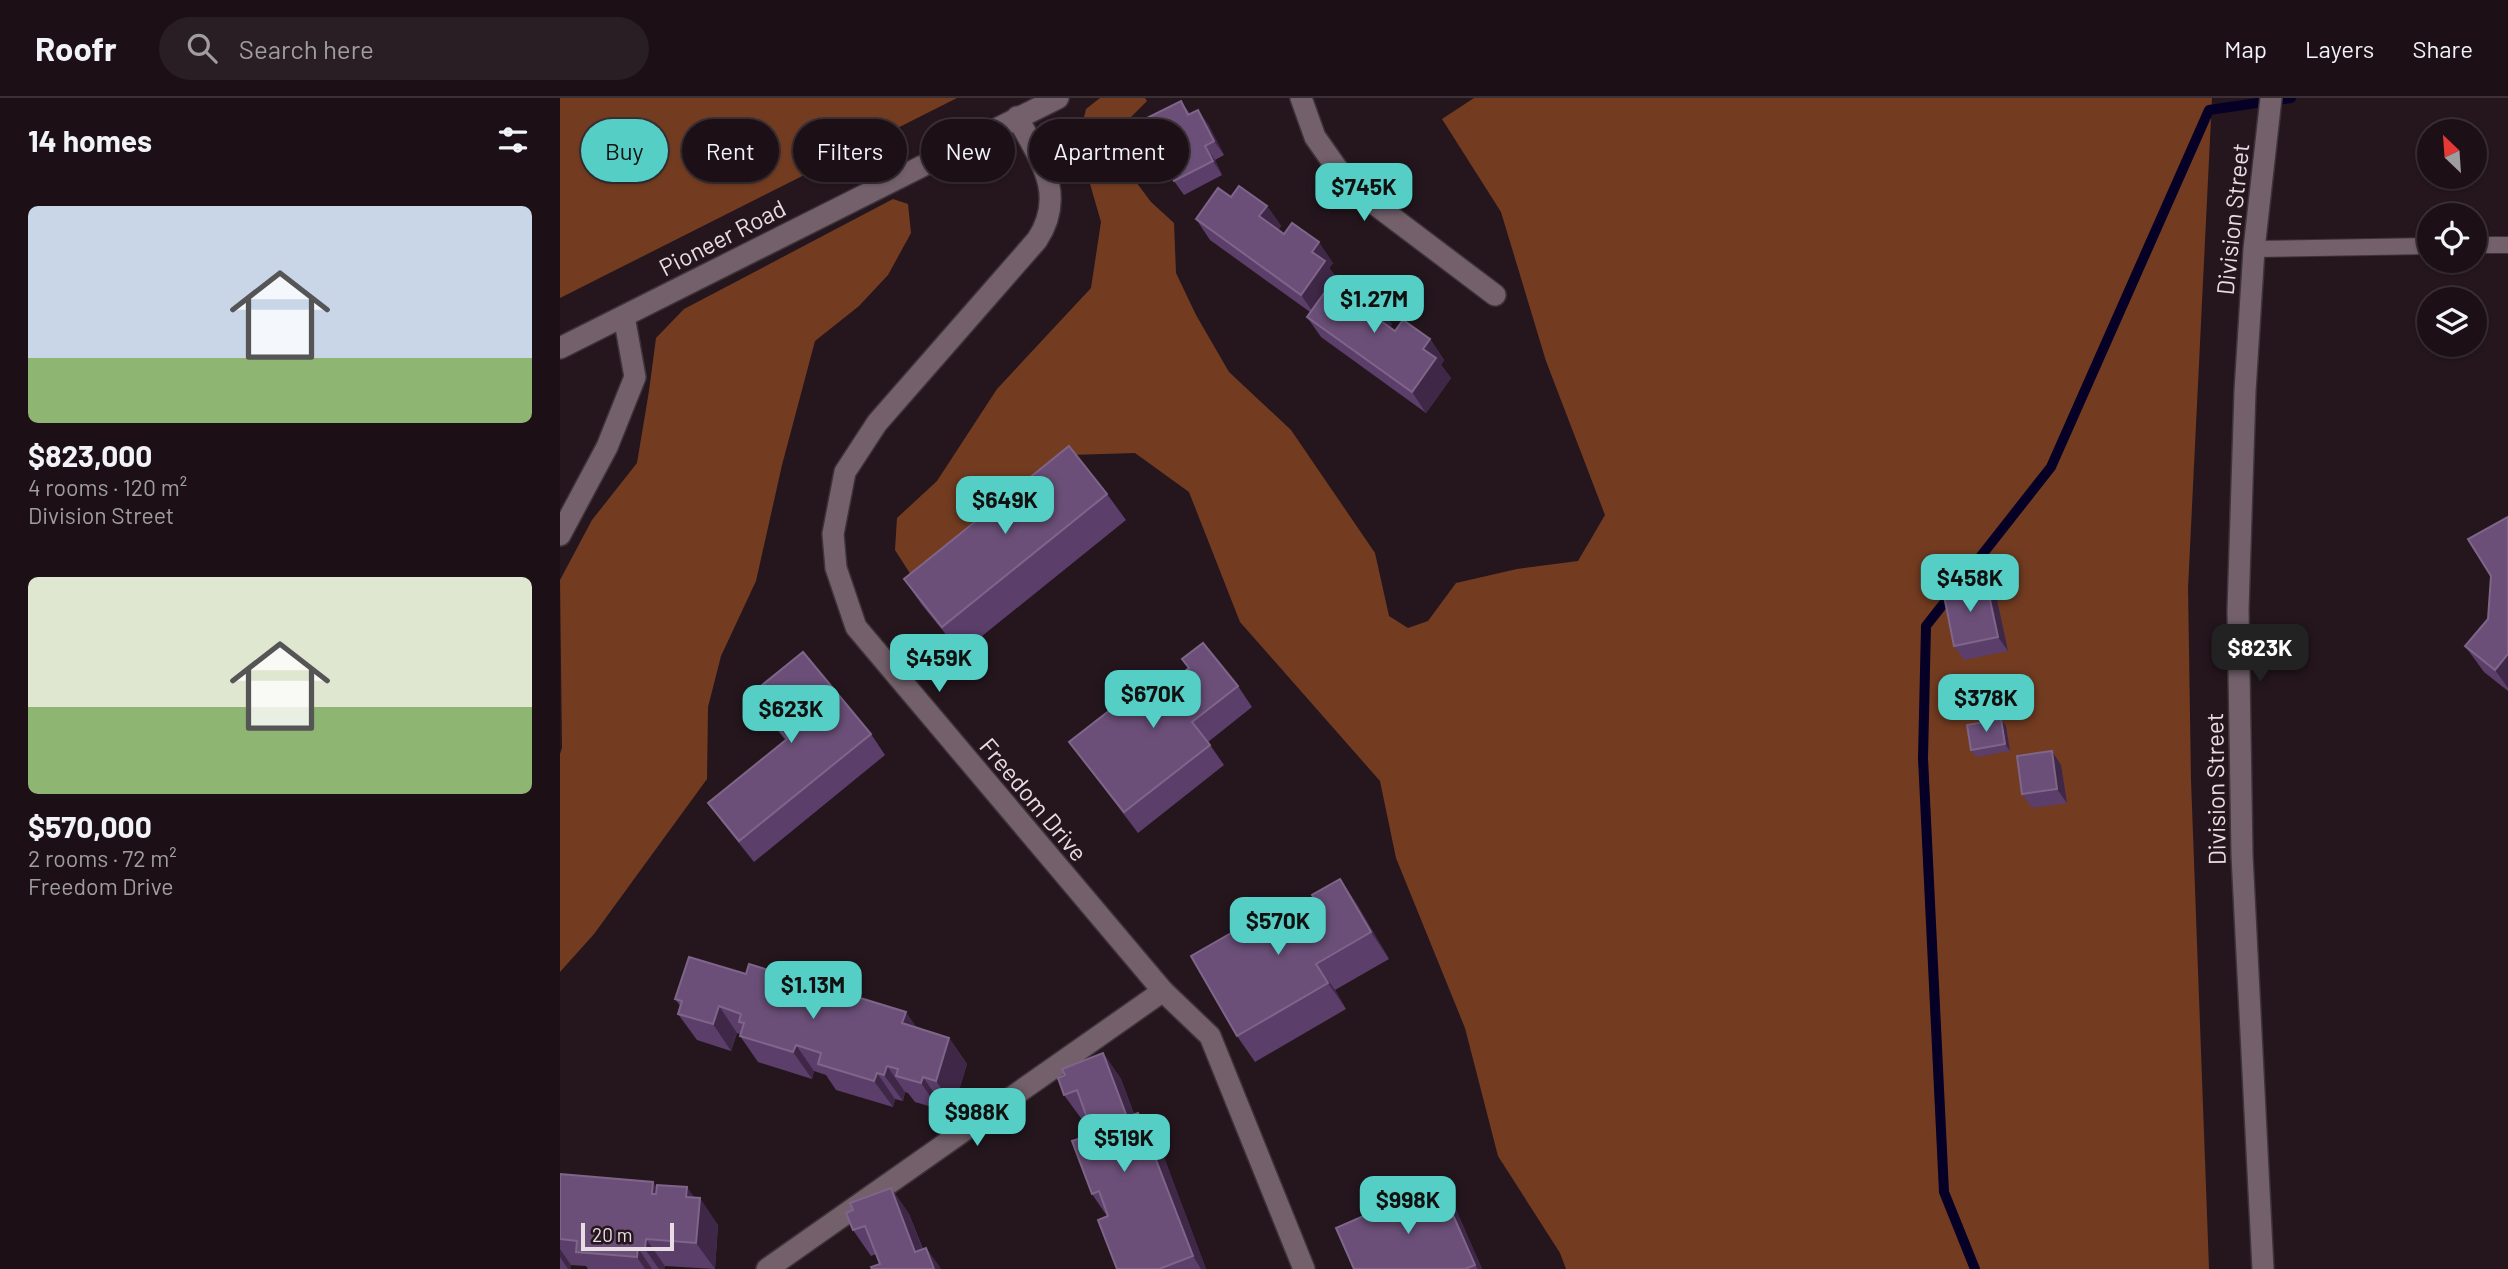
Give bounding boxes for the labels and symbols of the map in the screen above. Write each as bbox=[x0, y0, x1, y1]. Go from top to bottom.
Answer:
north arrow bbox=[2417, 119, 2487, 189]
street label: Division Street bbox=[2210, 142, 2254, 296]
pin: $745K bbox=[1315, 164, 1413, 223]
street label: Pioneer Road bbox=[654, 193, 790, 281]
pin: $1.27M bbox=[1317, 275, 1431, 335]
pin: $649K bbox=[956, 476, 1054, 536]
pin: $458K bbox=[1921, 554, 2019, 614]
pin: $823K bbox=[2211, 624, 2309, 684]
pin: $459K bbox=[890, 634, 988, 694]
pin: $670K bbox=[1104, 670, 1202, 730]
pin: $378K bbox=[1937, 674, 2035, 734]
pin: $623K bbox=[742, 686, 840, 745]
street label: Division Street bbox=[2199, 713, 2231, 865]
street label: Freedom Drive bbox=[974, 732, 1094, 866]
pin: $570K bbox=[1229, 898, 1327, 957]
pin: $1.13M bbox=[756, 962, 870, 1021]
pin: $988K bbox=[928, 1088, 1026, 1148]
pin: $519K bbox=[1075, 1114, 1173, 1174]
pin: $998K bbox=[1359, 1176, 1457, 1236]
scale bar bbox=[581, 1220, 674, 1252]

